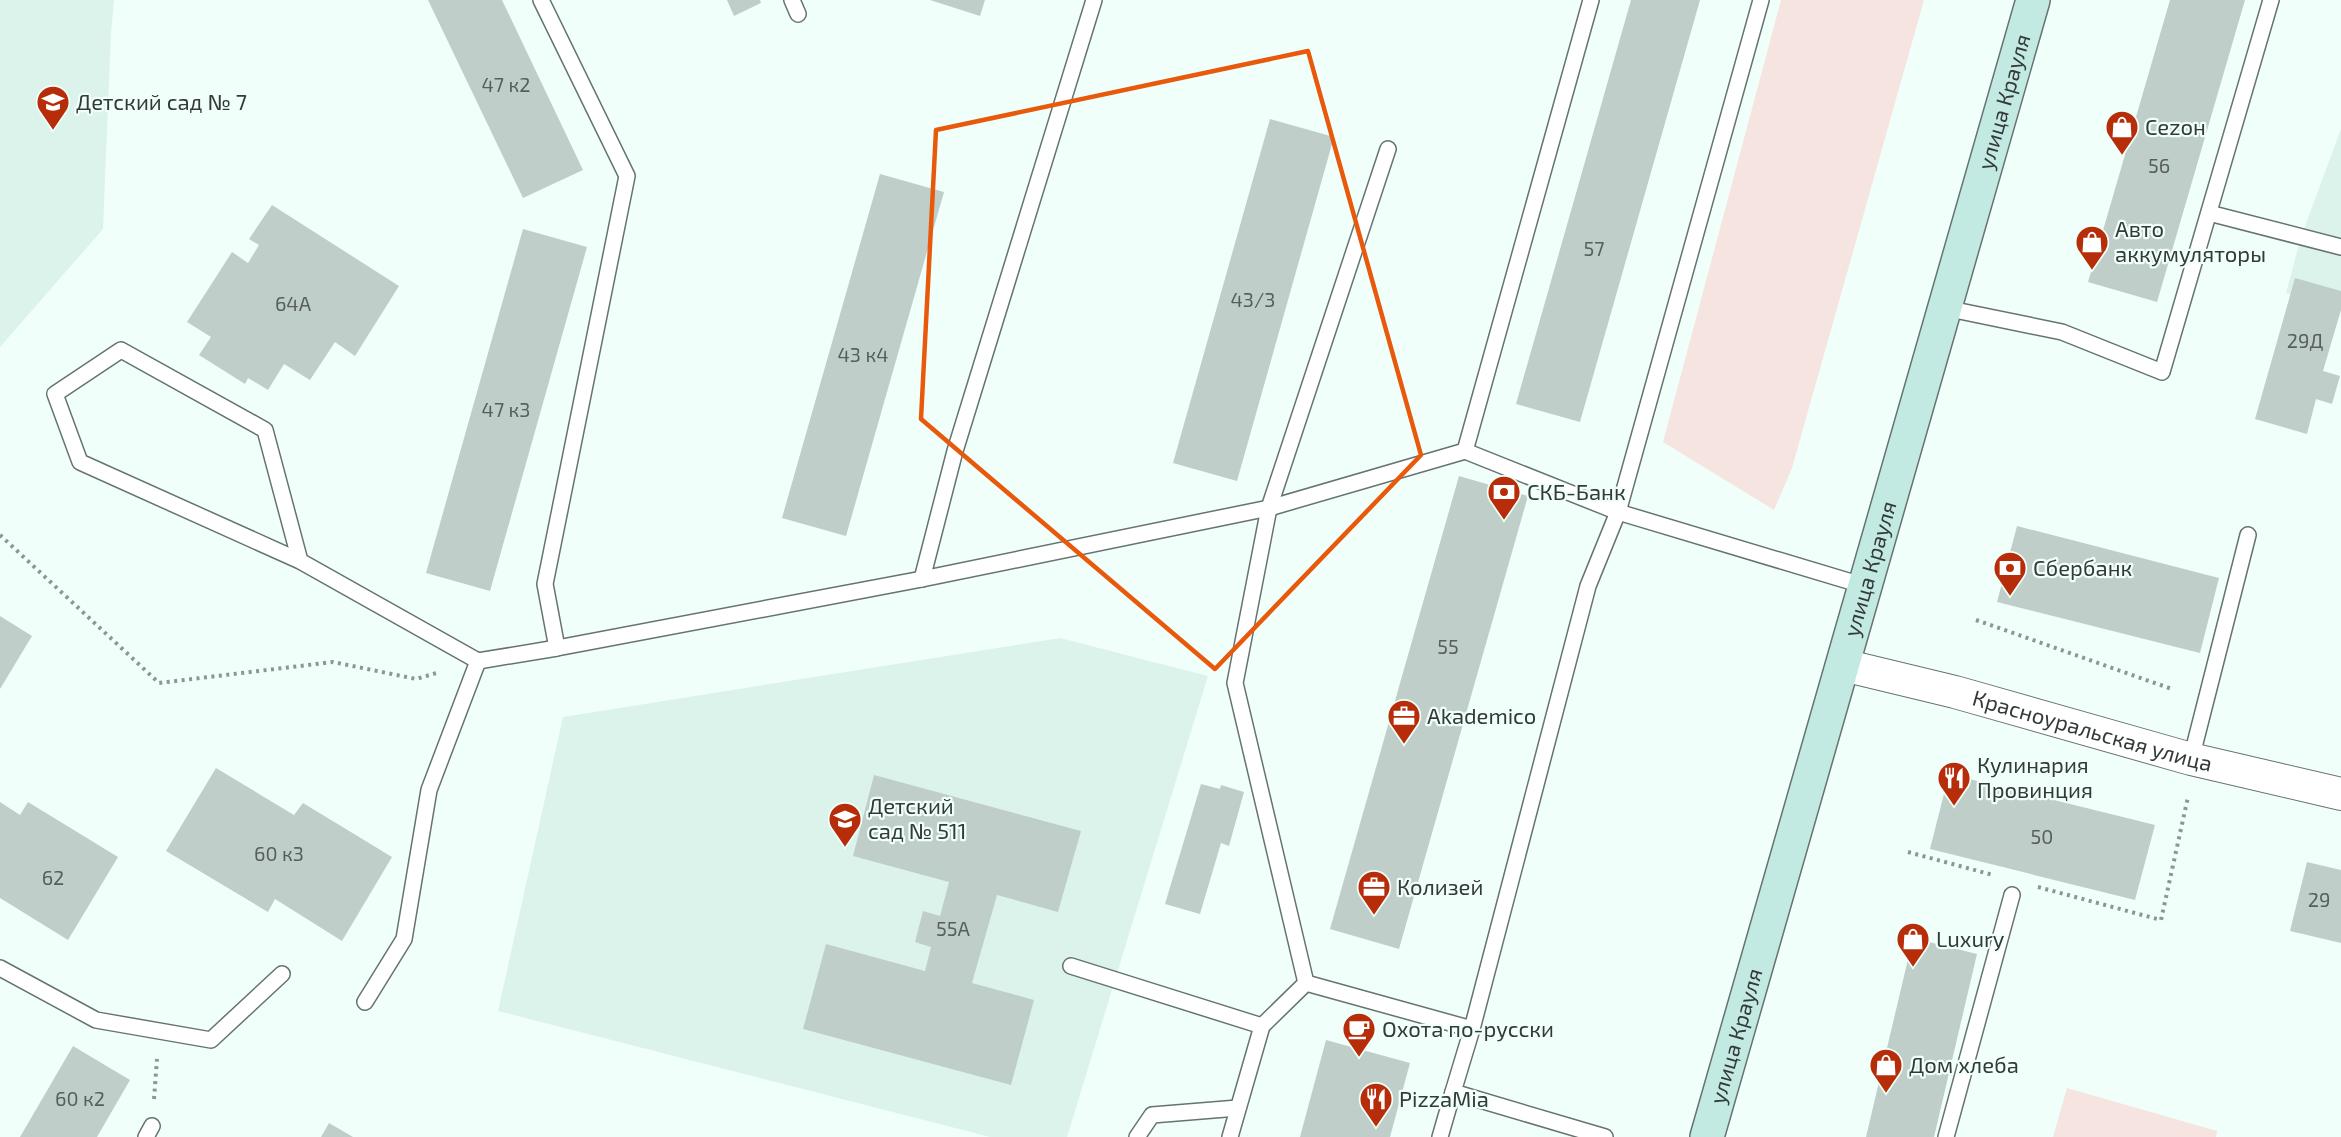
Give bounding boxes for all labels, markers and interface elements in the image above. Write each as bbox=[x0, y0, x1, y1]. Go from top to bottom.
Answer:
street label: улица Крауля bbox=[1971, 31, 2035, 173]
house number: 47 к2 bbox=[482, 72, 530, 96]
school or university icon: Детский сад № 7 bbox=[35, 84, 71, 131]
place label: Детский сад № 7 bbox=[76, 88, 247, 114]
shop icon: Сеzон bbox=[2104, 109, 2140, 156]
place label: Сеzон bbox=[2145, 113, 2206, 139]
house number: 56 bbox=[2148, 153, 2170, 177]
place label: Авто аккумуляторы bbox=[2115, 215, 2266, 267]
shop icon: Авто аккумуляторы bbox=[2074, 224, 2110, 271]
house number: 57 bbox=[1584, 236, 1604, 260]
house number: 43/3 bbox=[1231, 287, 1275, 311]
house number: 64А bbox=[275, 291, 312, 315]
house number: 29Д bbox=[2287, 328, 2323, 352]
house number: 43 к4 bbox=[838, 342, 888, 366]
house number: 47 к3 bbox=[482, 397, 530, 421]
bank icon: СКБ-Банк bbox=[1486, 474, 1522, 521]
place label: СКБ-Банк bbox=[1527, 478, 1626, 504]
street label: улица Крауля bbox=[1837, 498, 1901, 640]
bank icon: Сбербанк bbox=[1992, 550, 2028, 597]
place label: Сбербанк bbox=[2033, 554, 2132, 580]
house number: 55 bbox=[1437, 634, 1459, 658]
street label: Красноуральская улица bbox=[1970, 684, 2215, 776]
office icon: Akademico bbox=[1386, 698, 1422, 745]
place label: Akademico bbox=[1427, 702, 1536, 728]
place label: Кулинария Провинция bbox=[1977, 751, 2093, 802]
restaurant icon: Кулинария Провинция bbox=[1936, 760, 1972, 807]
place label: Детский сад № 511 bbox=[868, 792, 967, 843]
school or university icon: Детский сад № 511 bbox=[827, 801, 863, 848]
house number: 50 bbox=[2031, 824, 2053, 848]
house number: 60 к3 bbox=[254, 841, 304, 865]
house number: 62 bbox=[42, 865, 64, 889]
office icon: Колизей bbox=[1356, 869, 1392, 916]
place label: Колизей bbox=[1397, 873, 1483, 899]
house number: 29 bbox=[2308, 887, 2330, 911]
house number: 55А bbox=[936, 916, 970, 940]
shop icon: Luxury bbox=[1895, 921, 1931, 968]
place label: Luxury bbox=[1936, 925, 2005, 951]
street label: улица Крауля bbox=[1703, 965, 1767, 1107]
cafe icon: Охота по-русски bbox=[1341, 1011, 1377, 1058]
place label: Охота по-русски bbox=[1382, 1015, 1554, 1042]
shop icon: Дом хлеба bbox=[1868, 1047, 1904, 1094]
place label: Дом хлеба bbox=[1909, 1051, 2019, 1077]
restaurant icon: PizzaMia bbox=[1358, 1081, 1394, 1128]
place label: PizzaMia bbox=[1399, 1085, 1489, 1111]
house number: 60 к2 bbox=[55, 1086, 105, 1110]

